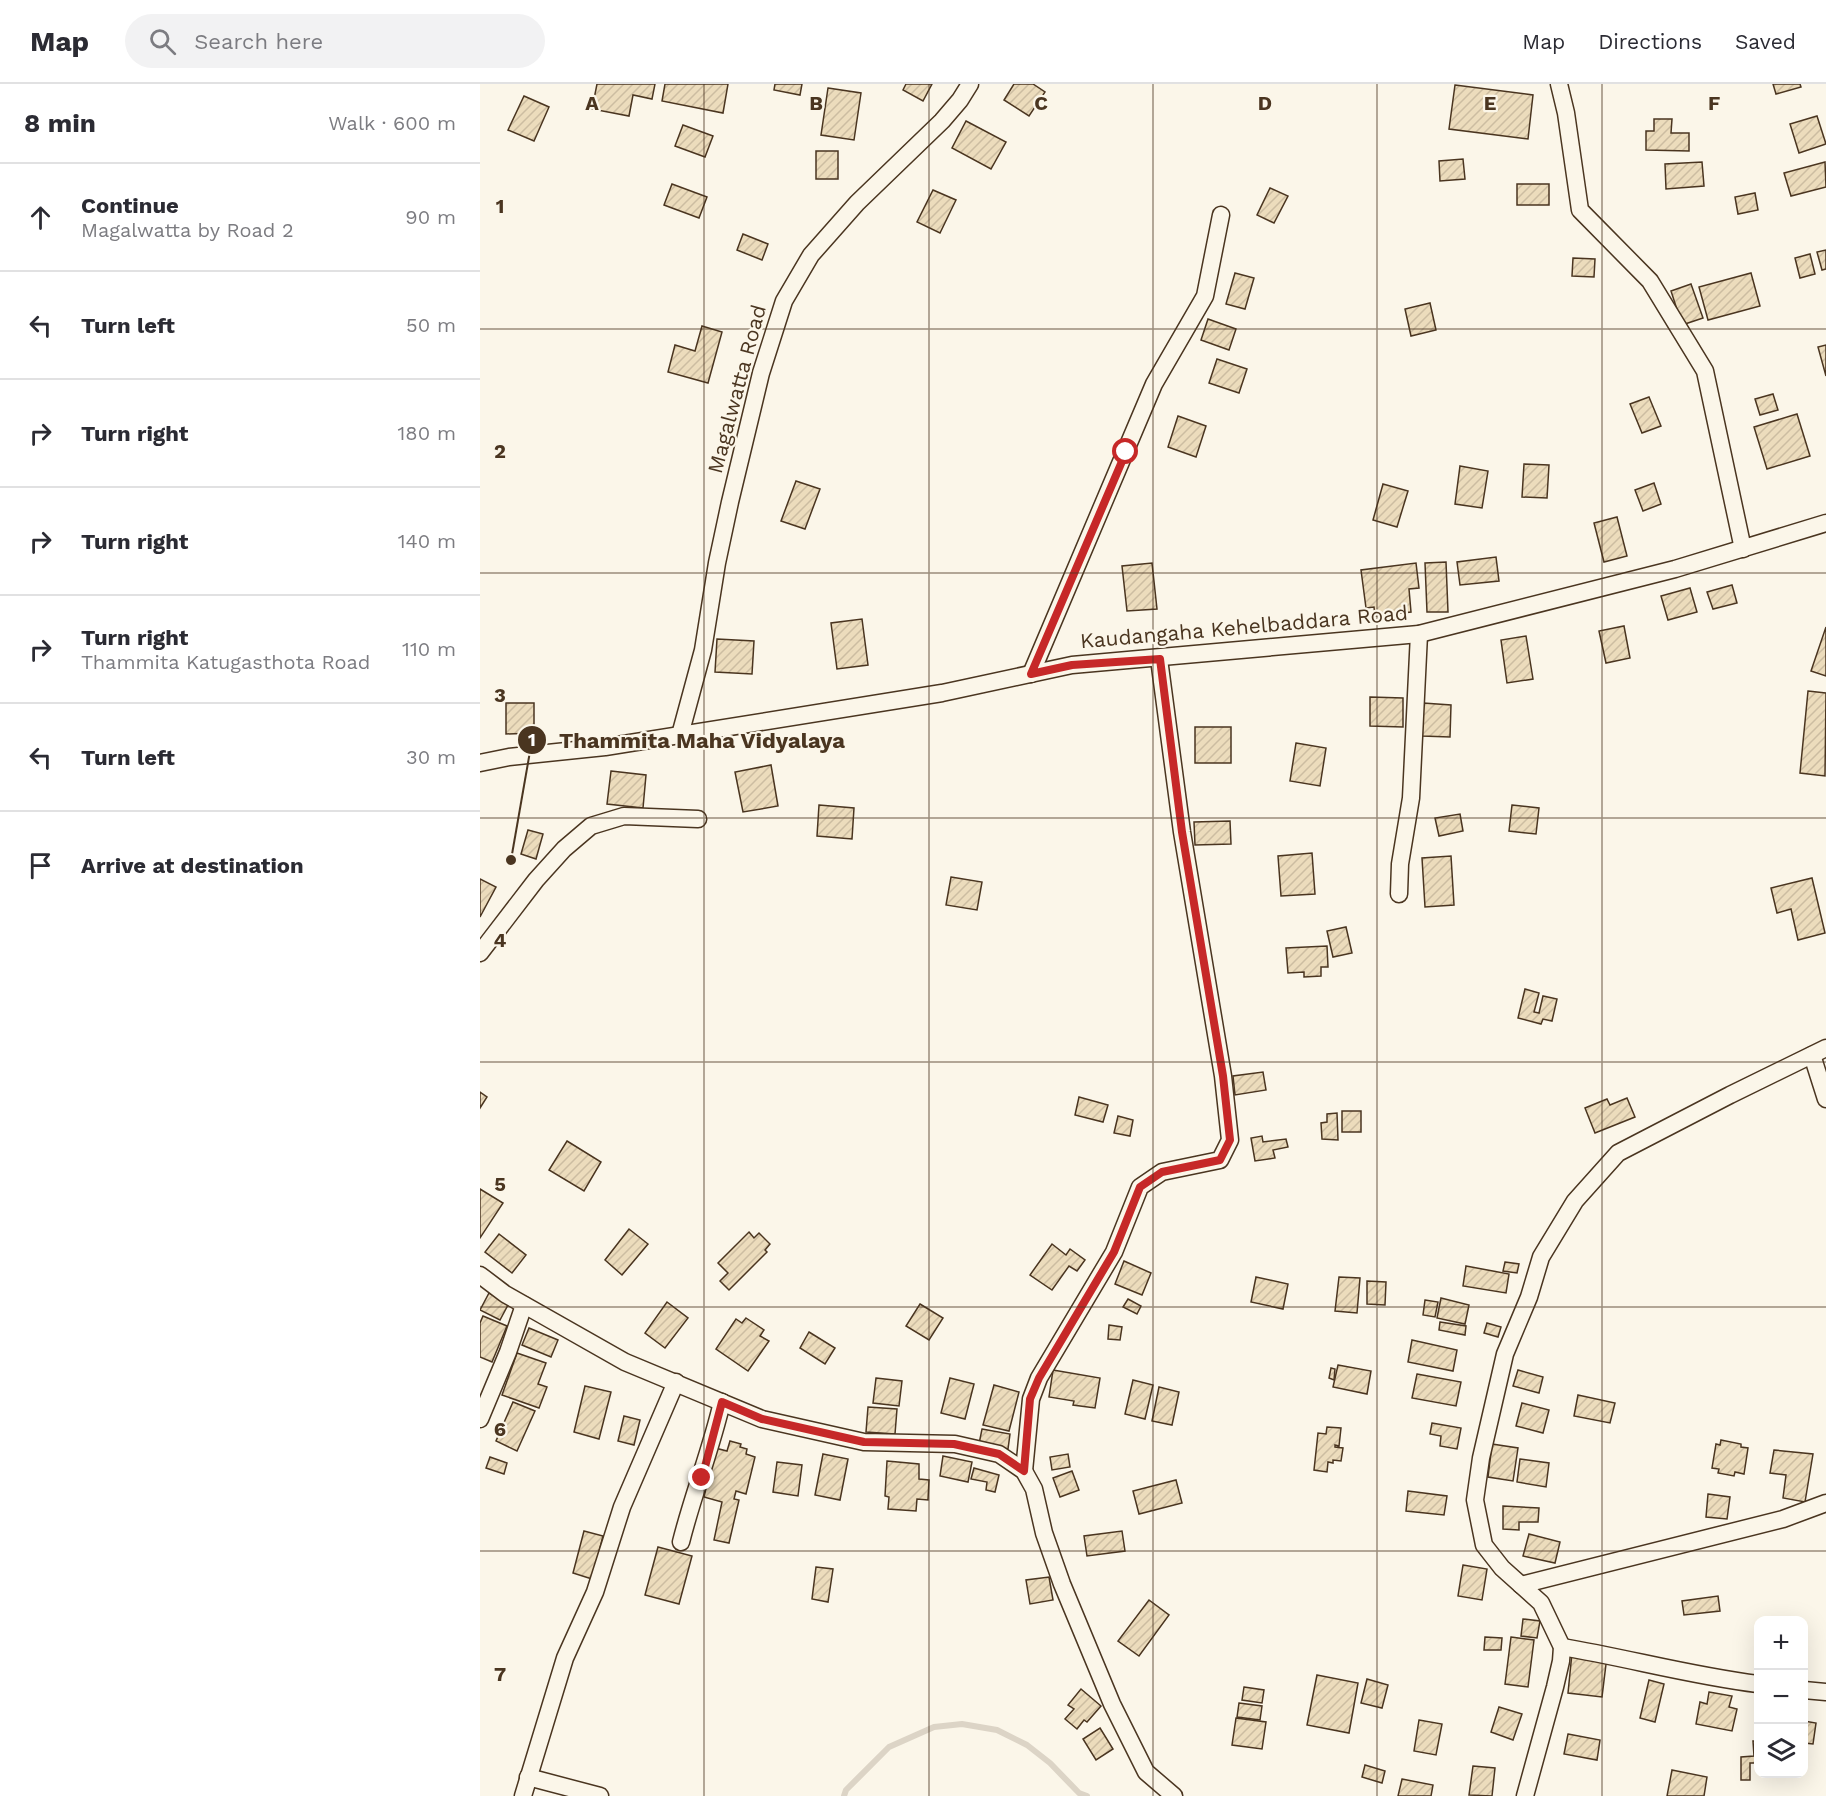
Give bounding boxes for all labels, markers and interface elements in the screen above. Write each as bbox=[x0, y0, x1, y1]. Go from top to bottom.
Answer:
search box bbox=[125, 14, 545, 68]
text: Map bbox=[30, 25, 89, 58]
icon: search bbox=[146, 25, 179, 58]
text: Search here bbox=[194, 29, 323, 54]
text: Map bbox=[1522, 29, 1565, 54]
text: Directions bbox=[1598, 29, 1702, 54]
text: Saved bbox=[1735, 29, 1796, 54]
text: A bbox=[585, 91, 599, 115]
text: B bbox=[809, 91, 823, 115]
text: C bbox=[1034, 91, 1048, 115]
text: D bbox=[1258, 91, 1272, 115]
text: E bbox=[1484, 91, 1496, 115]
text: F bbox=[1708, 91, 1720, 115]
text: 8 min bbox=[24, 108, 96, 138]
text: Walk · 600 m bbox=[328, 111, 456, 135]
text: Continue bbox=[81, 193, 179, 218]
text: 1 bbox=[496, 194, 504, 218]
icon: ahead bbox=[24, 201, 57, 234]
text: 90 m bbox=[405, 205, 456, 229]
text: Magalwatta by Road 2 bbox=[81, 218, 294, 242]
street label: Magalwatta Road bbox=[702, 302, 771, 476]
icon: left bbox=[24, 309, 57, 342]
text: Turn left bbox=[81, 313, 175, 338]
text: 50 m bbox=[406, 313, 456, 337]
icon: right bbox=[24, 417, 57, 450]
text: Turn right bbox=[81, 421, 188, 446]
text: 180 m bbox=[398, 421, 456, 445]
route start bbox=[1112, 438, 1138, 464]
text: 2 bbox=[494, 439, 506, 463]
icon: right bbox=[24, 525, 57, 558]
text: Turn right bbox=[81, 529, 188, 554]
text: 140 m bbox=[398, 529, 456, 553]
street label: Kaudangaha Kehelbaddara Road bbox=[1079, 600, 1409, 653]
text: Turn right bbox=[81, 625, 188, 650]
icon: right bbox=[24, 633, 57, 666]
text: 110 m bbox=[402, 637, 456, 661]
text: Thammita Katugasthota Road bbox=[81, 650, 370, 674]
text: 3 bbox=[494, 683, 506, 707]
callout: Thammita Maha Vidyalaya bbox=[517, 720, 858, 760]
text: Thammita Maha Vidyalaya bbox=[559, 728, 845, 753]
text: 1 bbox=[528, 729, 536, 750]
icon: left bbox=[24, 741, 57, 774]
text: Turn left bbox=[81, 745, 175, 770]
text: 30 m bbox=[406, 745, 456, 769]
icon: arrive bbox=[24, 849, 57, 882]
text: Arrive at destination bbox=[81, 853, 304, 878]
text: 4 bbox=[494, 928, 507, 952]
text: 5 bbox=[494, 1172, 506, 1196]
text: 6 bbox=[494, 1417, 506, 1441]
route end bbox=[688, 1464, 714, 1490]
map controls bbox=[1754, 1616, 1808, 1778]
button: + bbox=[1754, 1616, 1808, 1670]
text: 7 bbox=[494, 1662, 506, 1686]
button: − bbox=[1754, 1670, 1808, 1724]
button: layers bbox=[1754, 1724, 1808, 1778]

